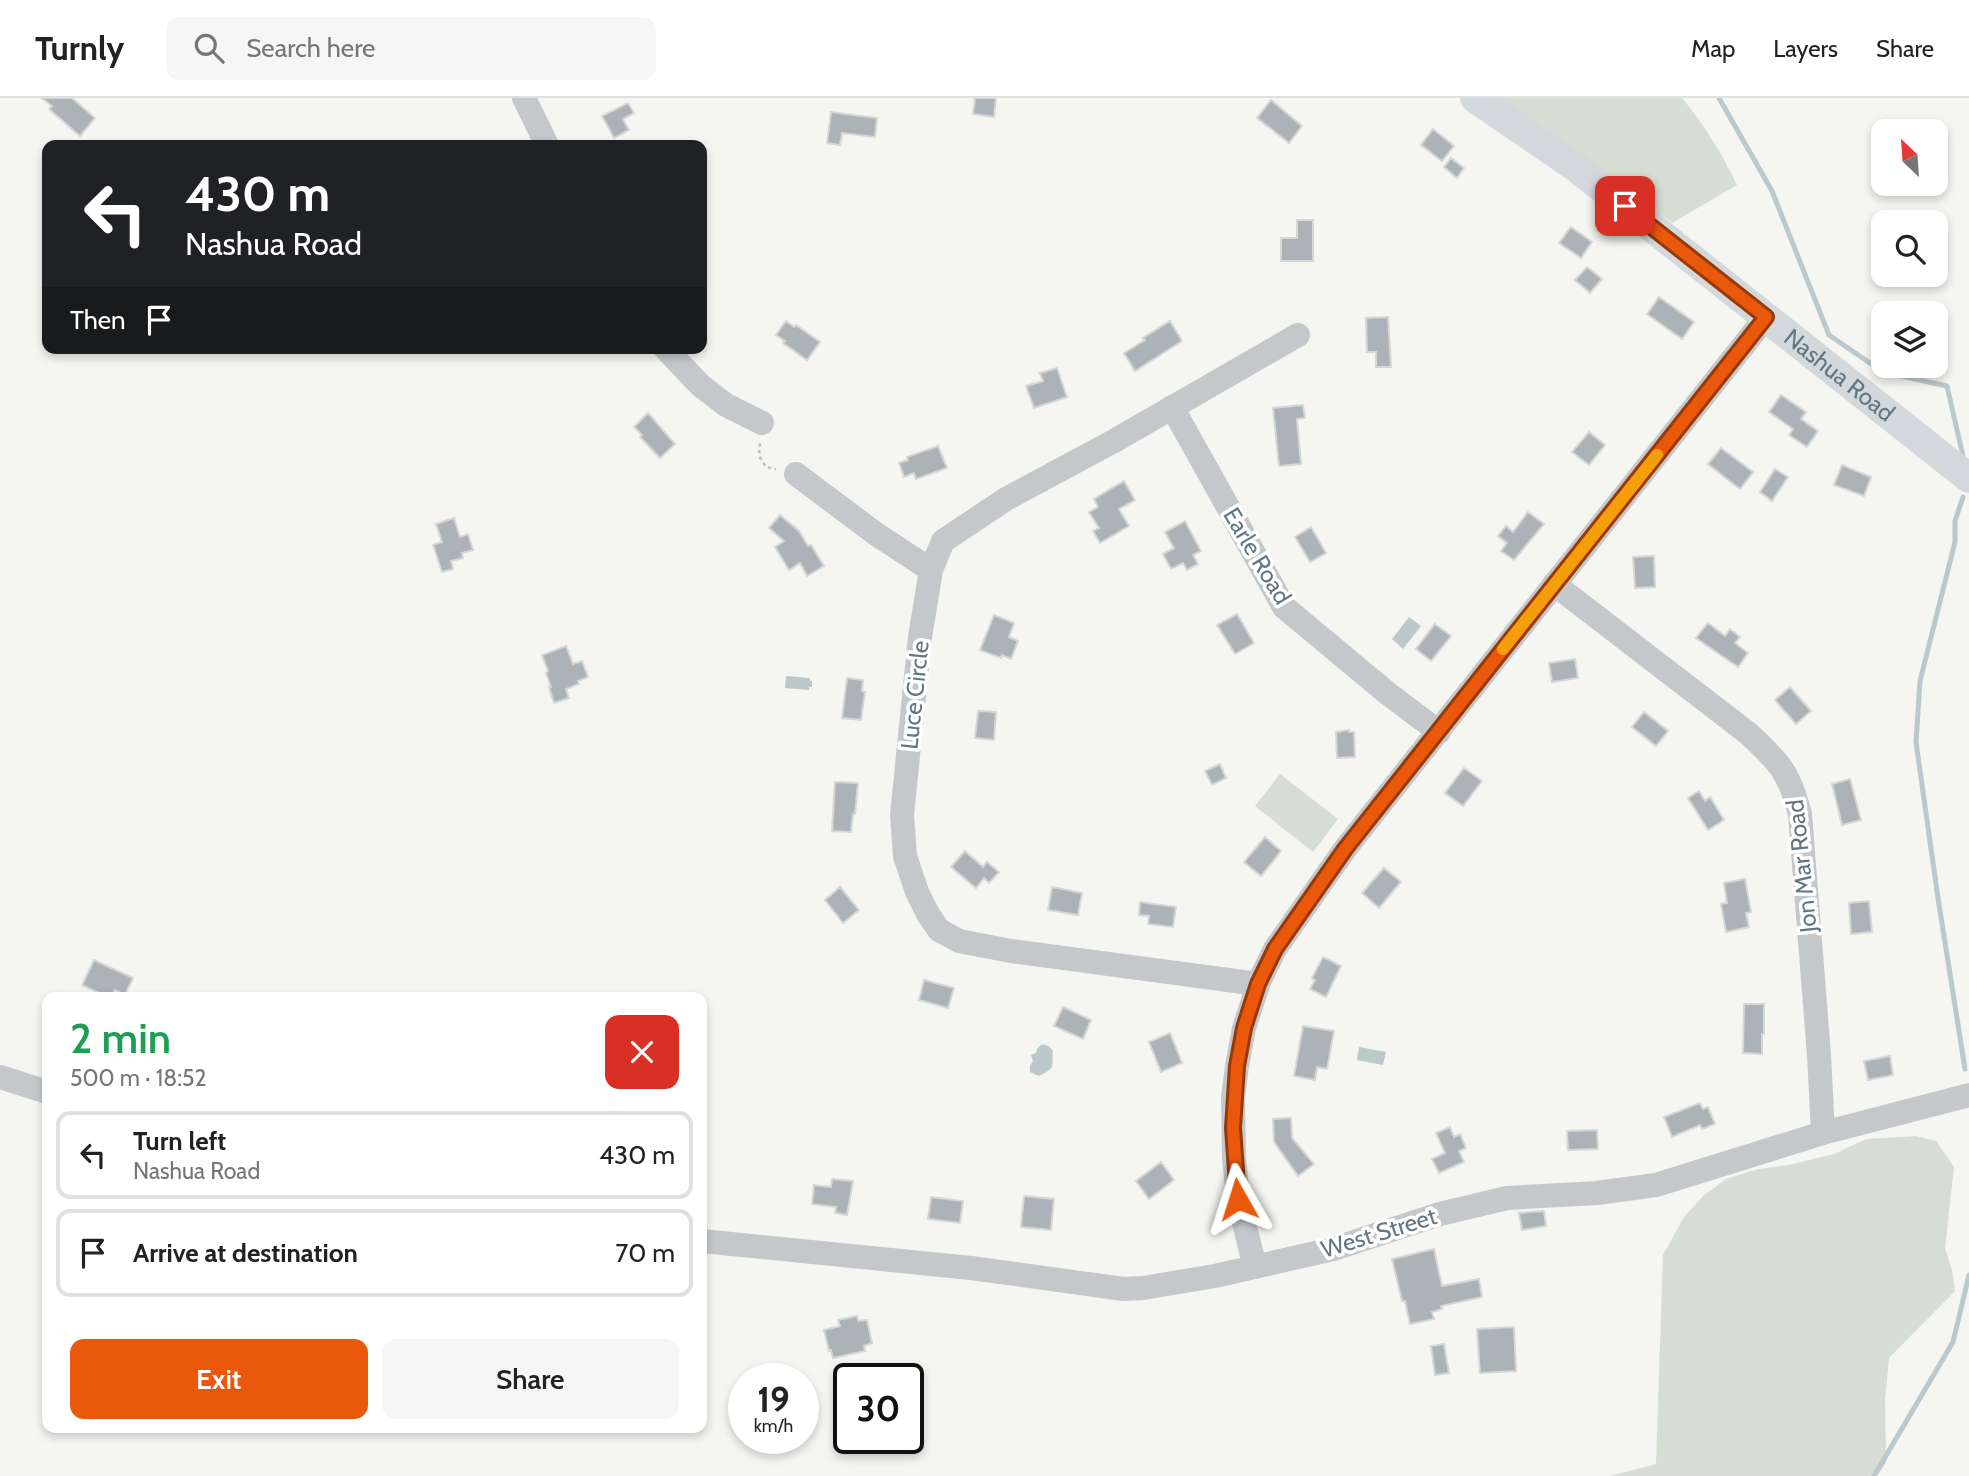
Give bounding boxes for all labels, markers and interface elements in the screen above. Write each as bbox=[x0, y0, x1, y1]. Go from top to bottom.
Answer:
search box bbox=[166, 17, 656, 80]
text: Turnly bbox=[35, 28, 124, 68]
icon: search bbox=[190, 29, 228, 67]
text: Search here bbox=[246, 32, 375, 64]
text: Map bbox=[1691, 34, 1735, 63]
text: Layers bbox=[1773, 34, 1838, 63]
text: Share bbox=[1876, 34, 1934, 63]
north arrow bbox=[1871, 119, 1948, 196]
map controls bbox=[1871, 119, 1948, 378]
text: 430 m bbox=[185, 164, 330, 223]
icon: left bbox=[70, 168, 161, 259]
pin bbox=[1595, 176, 1655, 236]
icon: arrive bbox=[1606, 187, 1644, 225]
button: search bbox=[1871, 210, 1948, 287]
text: Nashua Road bbox=[185, 224, 362, 263]
icon: arrive bbox=[140, 301, 178, 339]
button: layers bbox=[1871, 301, 1948, 378]
text: Then bbox=[70, 304, 126, 336]
street label: Nashua Road bbox=[1778, 322, 1901, 428]
street label: Earle Road bbox=[1217, 502, 1298, 609]
street label: Luce Circle bbox=[894, 639, 935, 751]
street label: Jon Mar Road bbox=[1780, 798, 1823, 935]
text: 2 min bbox=[70, 1012, 171, 1064]
button: close bbox=[605, 1015, 679, 1089]
text: 500 m · 18:52 bbox=[70, 1064, 206, 1092]
text: Turn left bbox=[133, 1125, 226, 1157]
icon: left bbox=[74, 1136, 112, 1174]
text: 430 m bbox=[599, 1139, 675, 1171]
text: Nashua Road bbox=[133, 1157, 260, 1185]
position arrow bbox=[1201, 1162, 1275, 1236]
street label: West Street bbox=[1318, 1201, 1440, 1264]
icon: arrive bbox=[74, 1234, 112, 1272]
text: Arrive at destination bbox=[133, 1237, 358, 1269]
text: 70 m bbox=[615, 1237, 675, 1269]
button: Exit bbox=[70, 1339, 368, 1419]
button: Share bbox=[382, 1339, 679, 1419]
speed limit sign: 30 bbox=[833, 1363, 924, 1454]
text: 19 bbox=[757, 1378, 790, 1421]
text: km/h bbox=[754, 1415, 793, 1437]

